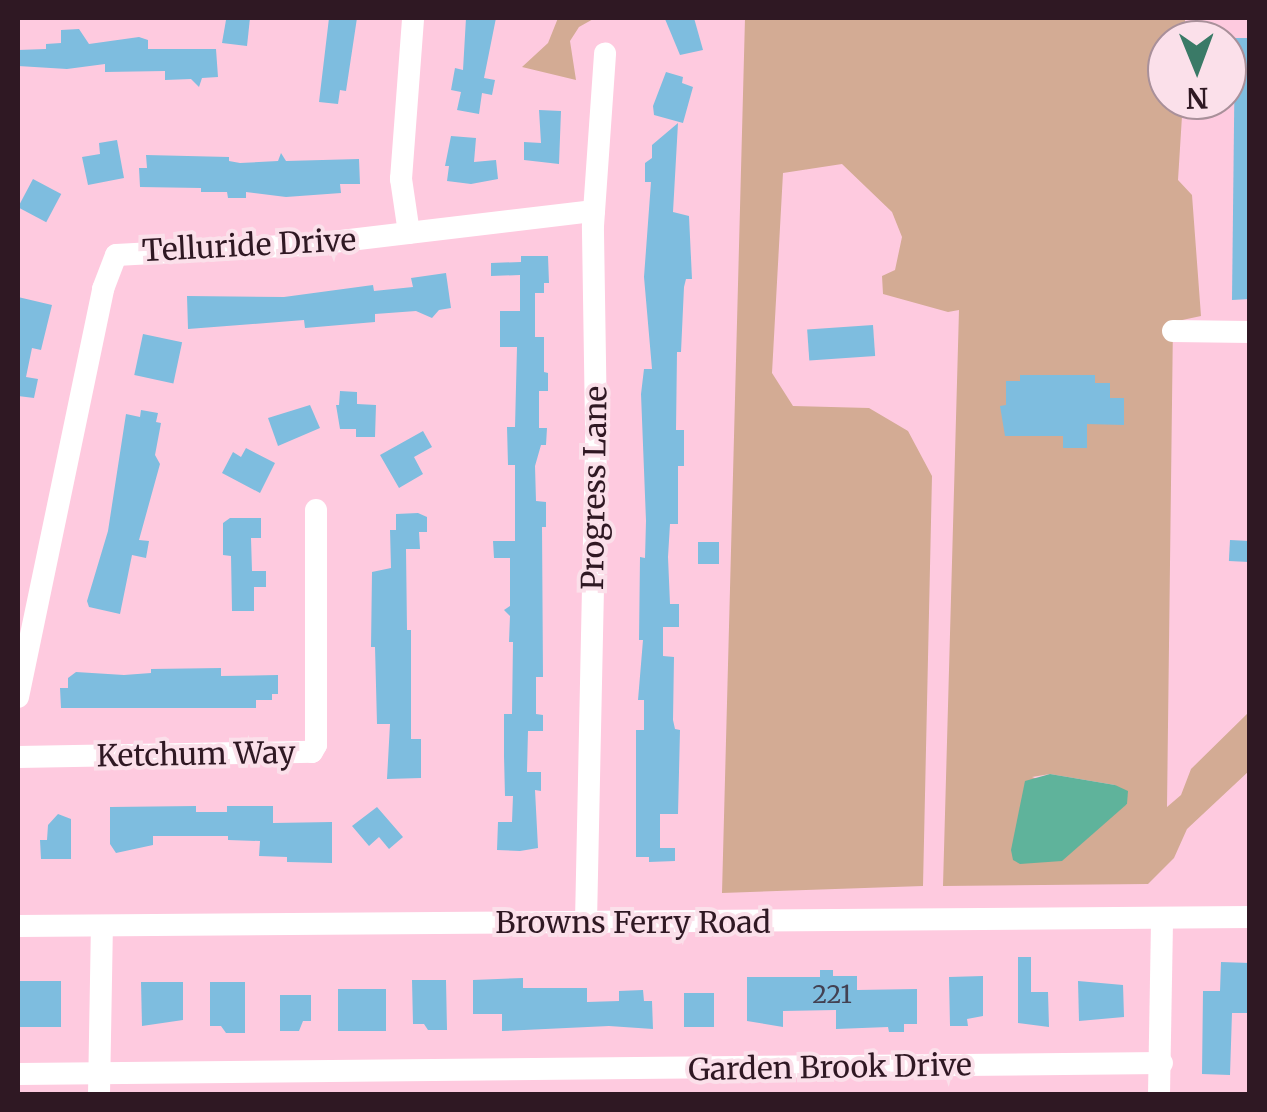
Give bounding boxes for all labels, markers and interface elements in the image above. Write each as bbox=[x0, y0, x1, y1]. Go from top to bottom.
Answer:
north arrow bbox=[1147, 20, 1247, 120]
text: N bbox=[1186, 80, 1209, 116]
street label: Telluride Drive bbox=[141, 221, 357, 269]
street label: Progress Lane bbox=[574, 386, 614, 590]
street label: Ketchum Way bbox=[96, 734, 296, 774]
street label: Browns Ferry Road bbox=[495, 904, 771, 940]
house number: 221 bbox=[812, 979, 852, 1009]
street label: Garden Brook Drive bbox=[688, 1047, 972, 1087]

